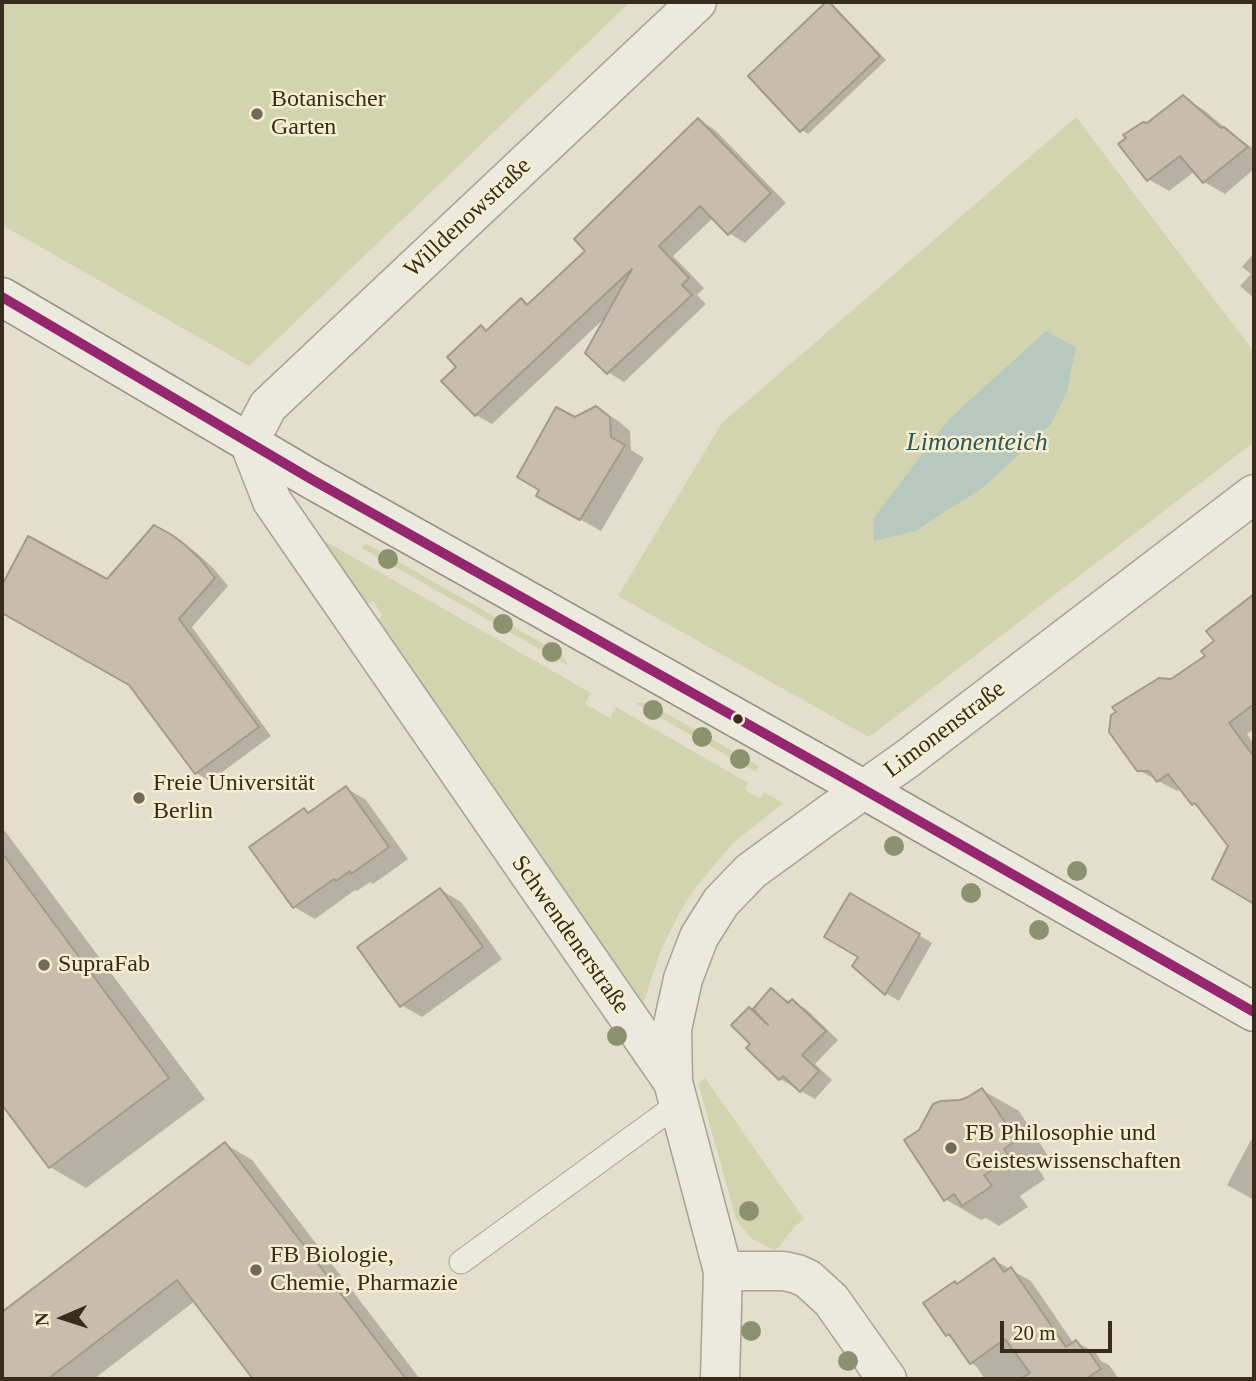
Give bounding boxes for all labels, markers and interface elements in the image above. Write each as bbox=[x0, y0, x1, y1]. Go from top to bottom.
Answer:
place label: Botanischer Garten bbox=[271, 86, 386, 142]
marker: Botanischer Garten bbox=[249, 106, 265, 122]
street label: Willdenowstraße bbox=[399, 152, 537, 284]
water label: Limonenteich bbox=[906, 427, 1048, 459]
street label: Limonenstraße bbox=[879, 675, 1011, 785]
unlabelled marker bbox=[731, 712, 745, 726]
place label: Freie Universität Berlin bbox=[153, 770, 315, 826]
marker: Freie Universität Berlin bbox=[131, 790, 147, 806]
street label: Schwendenerstraße bbox=[505, 850, 635, 1020]
place label: SupraFab bbox=[58, 951, 150, 979]
marker: SupraFab bbox=[36, 957, 52, 973]
place label: FB Philosophie und Geisteswissenschaften bbox=[965, 1120, 1181, 1176]
marker: FB Philosophie und Geisteswissenschaften bbox=[943, 1140, 959, 1156]
place label: FB Biologie, Chemie, Pharmazie bbox=[270, 1242, 458, 1298]
marker: FB Biologie, Chemie, Pharmazie bbox=[248, 1262, 264, 1278]
north arrow bbox=[28, 1283, 98, 1353]
scale bar bbox=[1004, 1308, 1116, 1352]
text: N bbox=[31, 1312, 52, 1327]
text: 20 m bbox=[1013, 1321, 1056, 1345]

